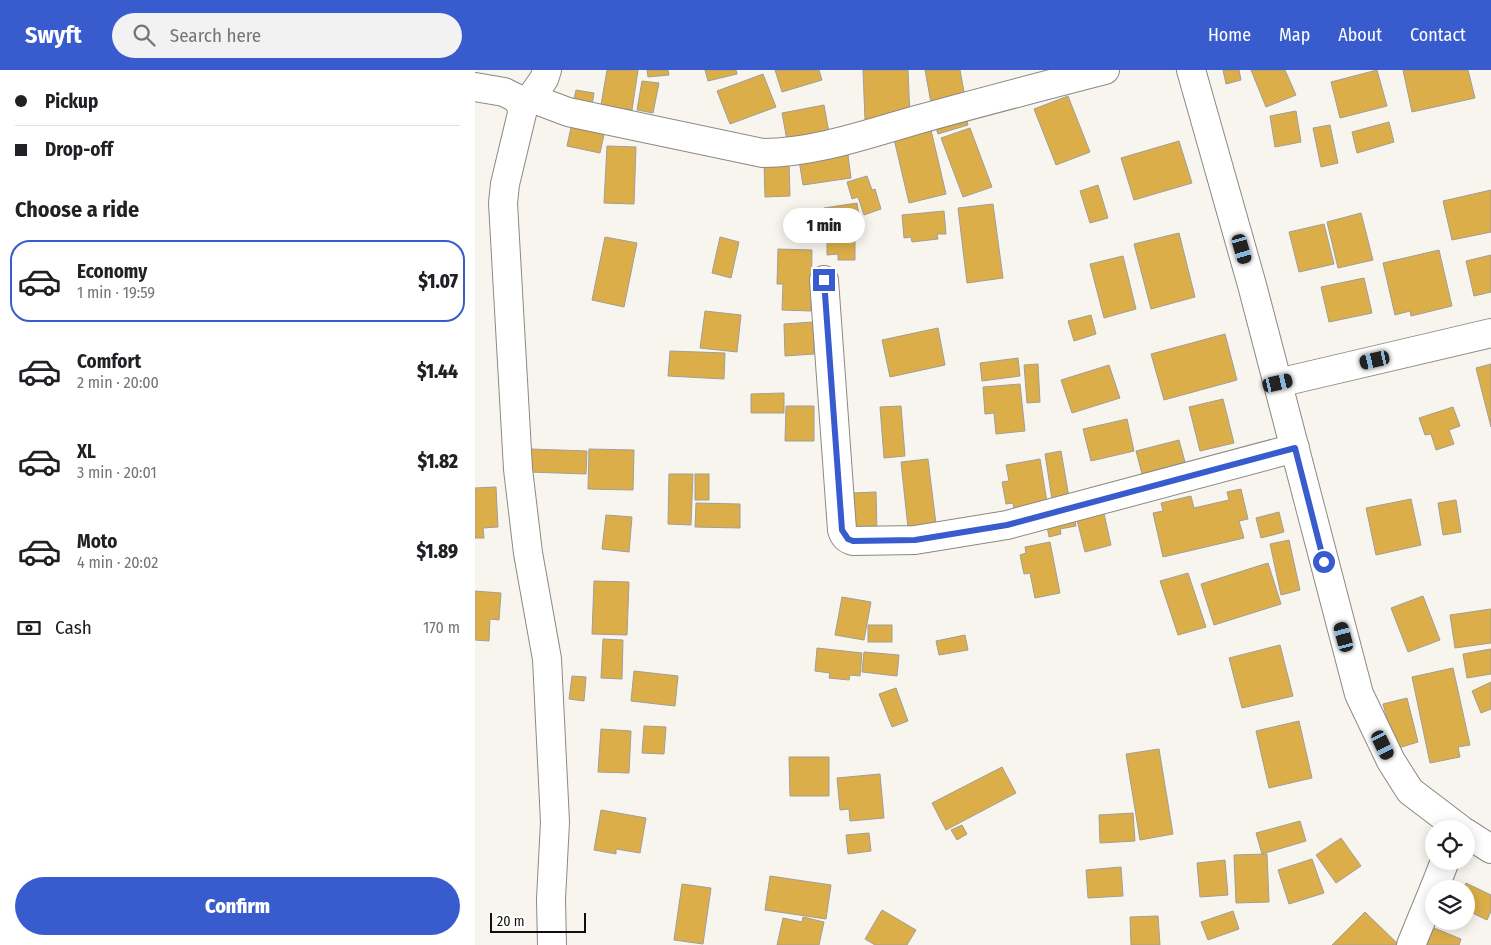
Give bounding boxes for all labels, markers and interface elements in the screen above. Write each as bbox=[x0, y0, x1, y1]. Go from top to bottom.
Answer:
search box bbox=[112, 13, 462, 58]
text: Swyft bbox=[25, 21, 82, 49]
icon: search bbox=[130, 21, 158, 49]
text: Search here bbox=[170, 24, 261, 47]
text: Home bbox=[1208, 24, 1251, 46]
text: Map bbox=[1279, 24, 1310, 46]
text: About bbox=[1338, 24, 1382, 46]
text: Contact bbox=[1410, 24, 1466, 46]
text: Pickup bbox=[45, 90, 98, 113]
text: Drop-off bbox=[45, 138, 113, 161]
text: Choose a ride bbox=[15, 196, 139, 223]
callout: 1 min bbox=[783, 208, 865, 242]
text: 1 min bbox=[807, 216, 841, 235]
car bbox=[1230, 233, 1253, 265]
icon: car bbox=[17, 259, 62, 304]
text: Economy bbox=[77, 260, 147, 283]
route end bbox=[813, 269, 835, 291]
text: $1.07 bbox=[418, 270, 458, 293]
text: 1 min · 19:59 bbox=[77, 283, 155, 302]
icon: car bbox=[17, 349, 62, 394]
car bbox=[1358, 349, 1391, 371]
text: Comfort bbox=[77, 350, 141, 373]
text: $1.44 bbox=[417, 360, 458, 383]
car bbox=[1261, 372, 1294, 394]
text: 2 min · 20:00 bbox=[77, 373, 159, 392]
icon: car bbox=[17, 439, 62, 484]
text: XL bbox=[77, 440, 96, 463]
text: $1.82 bbox=[417, 450, 458, 473]
text: 3 min · 20:01 bbox=[77, 463, 157, 482]
icon: car bbox=[17, 529, 62, 574]
text: Moto bbox=[77, 530, 117, 553]
text: $1.89 bbox=[416, 540, 458, 563]
route start bbox=[1313, 551, 1335, 573]
text: 4 min · 20:02 bbox=[77, 553, 158, 572]
icon: cash bbox=[15, 614, 43, 642]
text: Cash bbox=[55, 616, 92, 639]
text: 170 m bbox=[423, 618, 460, 637]
car bbox=[1332, 621, 1355, 653]
car bbox=[1369, 728, 1396, 762]
map controls bbox=[1425, 820, 1475, 930]
button: locate bbox=[1425, 820, 1475, 870]
button: Confirm bbox=[15, 877, 460, 935]
button: layers bbox=[1425, 880, 1475, 930]
scale bar bbox=[490, 910, 586, 933]
text: 20 m bbox=[497, 913, 525, 930]

